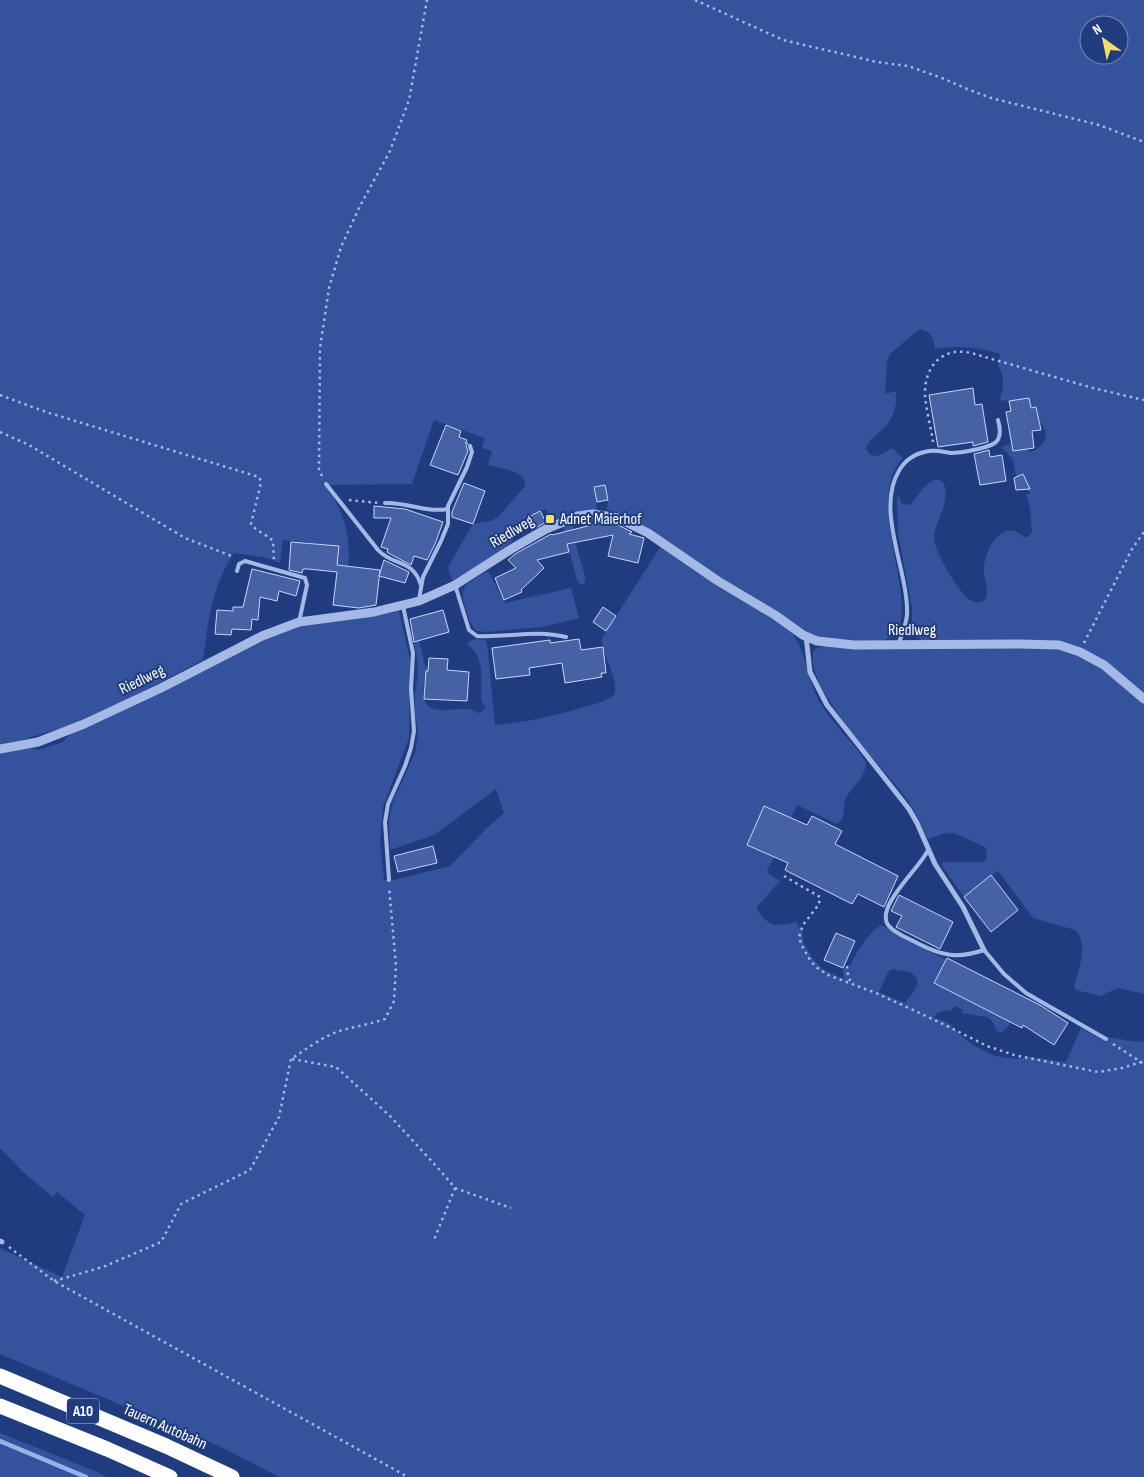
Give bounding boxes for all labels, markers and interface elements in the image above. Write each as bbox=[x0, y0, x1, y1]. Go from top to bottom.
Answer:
north arrow bbox=[1079, 15, 1129, 65]
text: N bbox=[1089, 20, 1105, 39]
place label: Adnet Maierhof bbox=[559, 510, 642, 529]
street label: Riedlweg bbox=[486, 511, 538, 553]
marker: Adnet Maierhof bbox=[544, 513, 556, 525]
street label: Riedlweg bbox=[888, 621, 936, 640]
street label: Riedlweg bbox=[116, 661, 168, 699]
road number: A10 bbox=[67, 1398, 99, 1424]
street label: Tauern Autobahn bbox=[120, 1400, 210, 1454]

